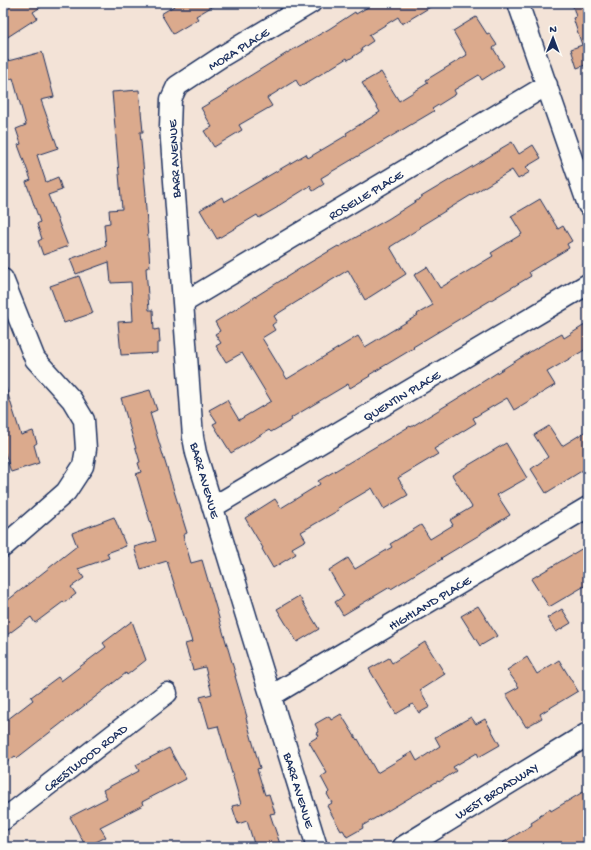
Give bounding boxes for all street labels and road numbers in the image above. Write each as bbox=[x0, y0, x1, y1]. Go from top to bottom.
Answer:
street label: MORA PLACE bbox=[206, 25, 273, 75]
street label: BARR AVENUE bbox=[166, 119, 185, 199]
street label: ROSELLE PLACE bbox=[326, 168, 407, 224]
street label: QUENTIN PLACE bbox=[361, 368, 444, 426]
street label: BARR AVENUE bbox=[185, 440, 222, 521]
street label: HIGHLAND PLACE bbox=[386, 573, 475, 635]
street label: CRESTWOOD ROAD bbox=[42, 721, 132, 796]
street label: BARR AVENUE bbox=[279, 750, 316, 831]
street label: WEST BROADWAY bbox=[453, 760, 542, 824]

